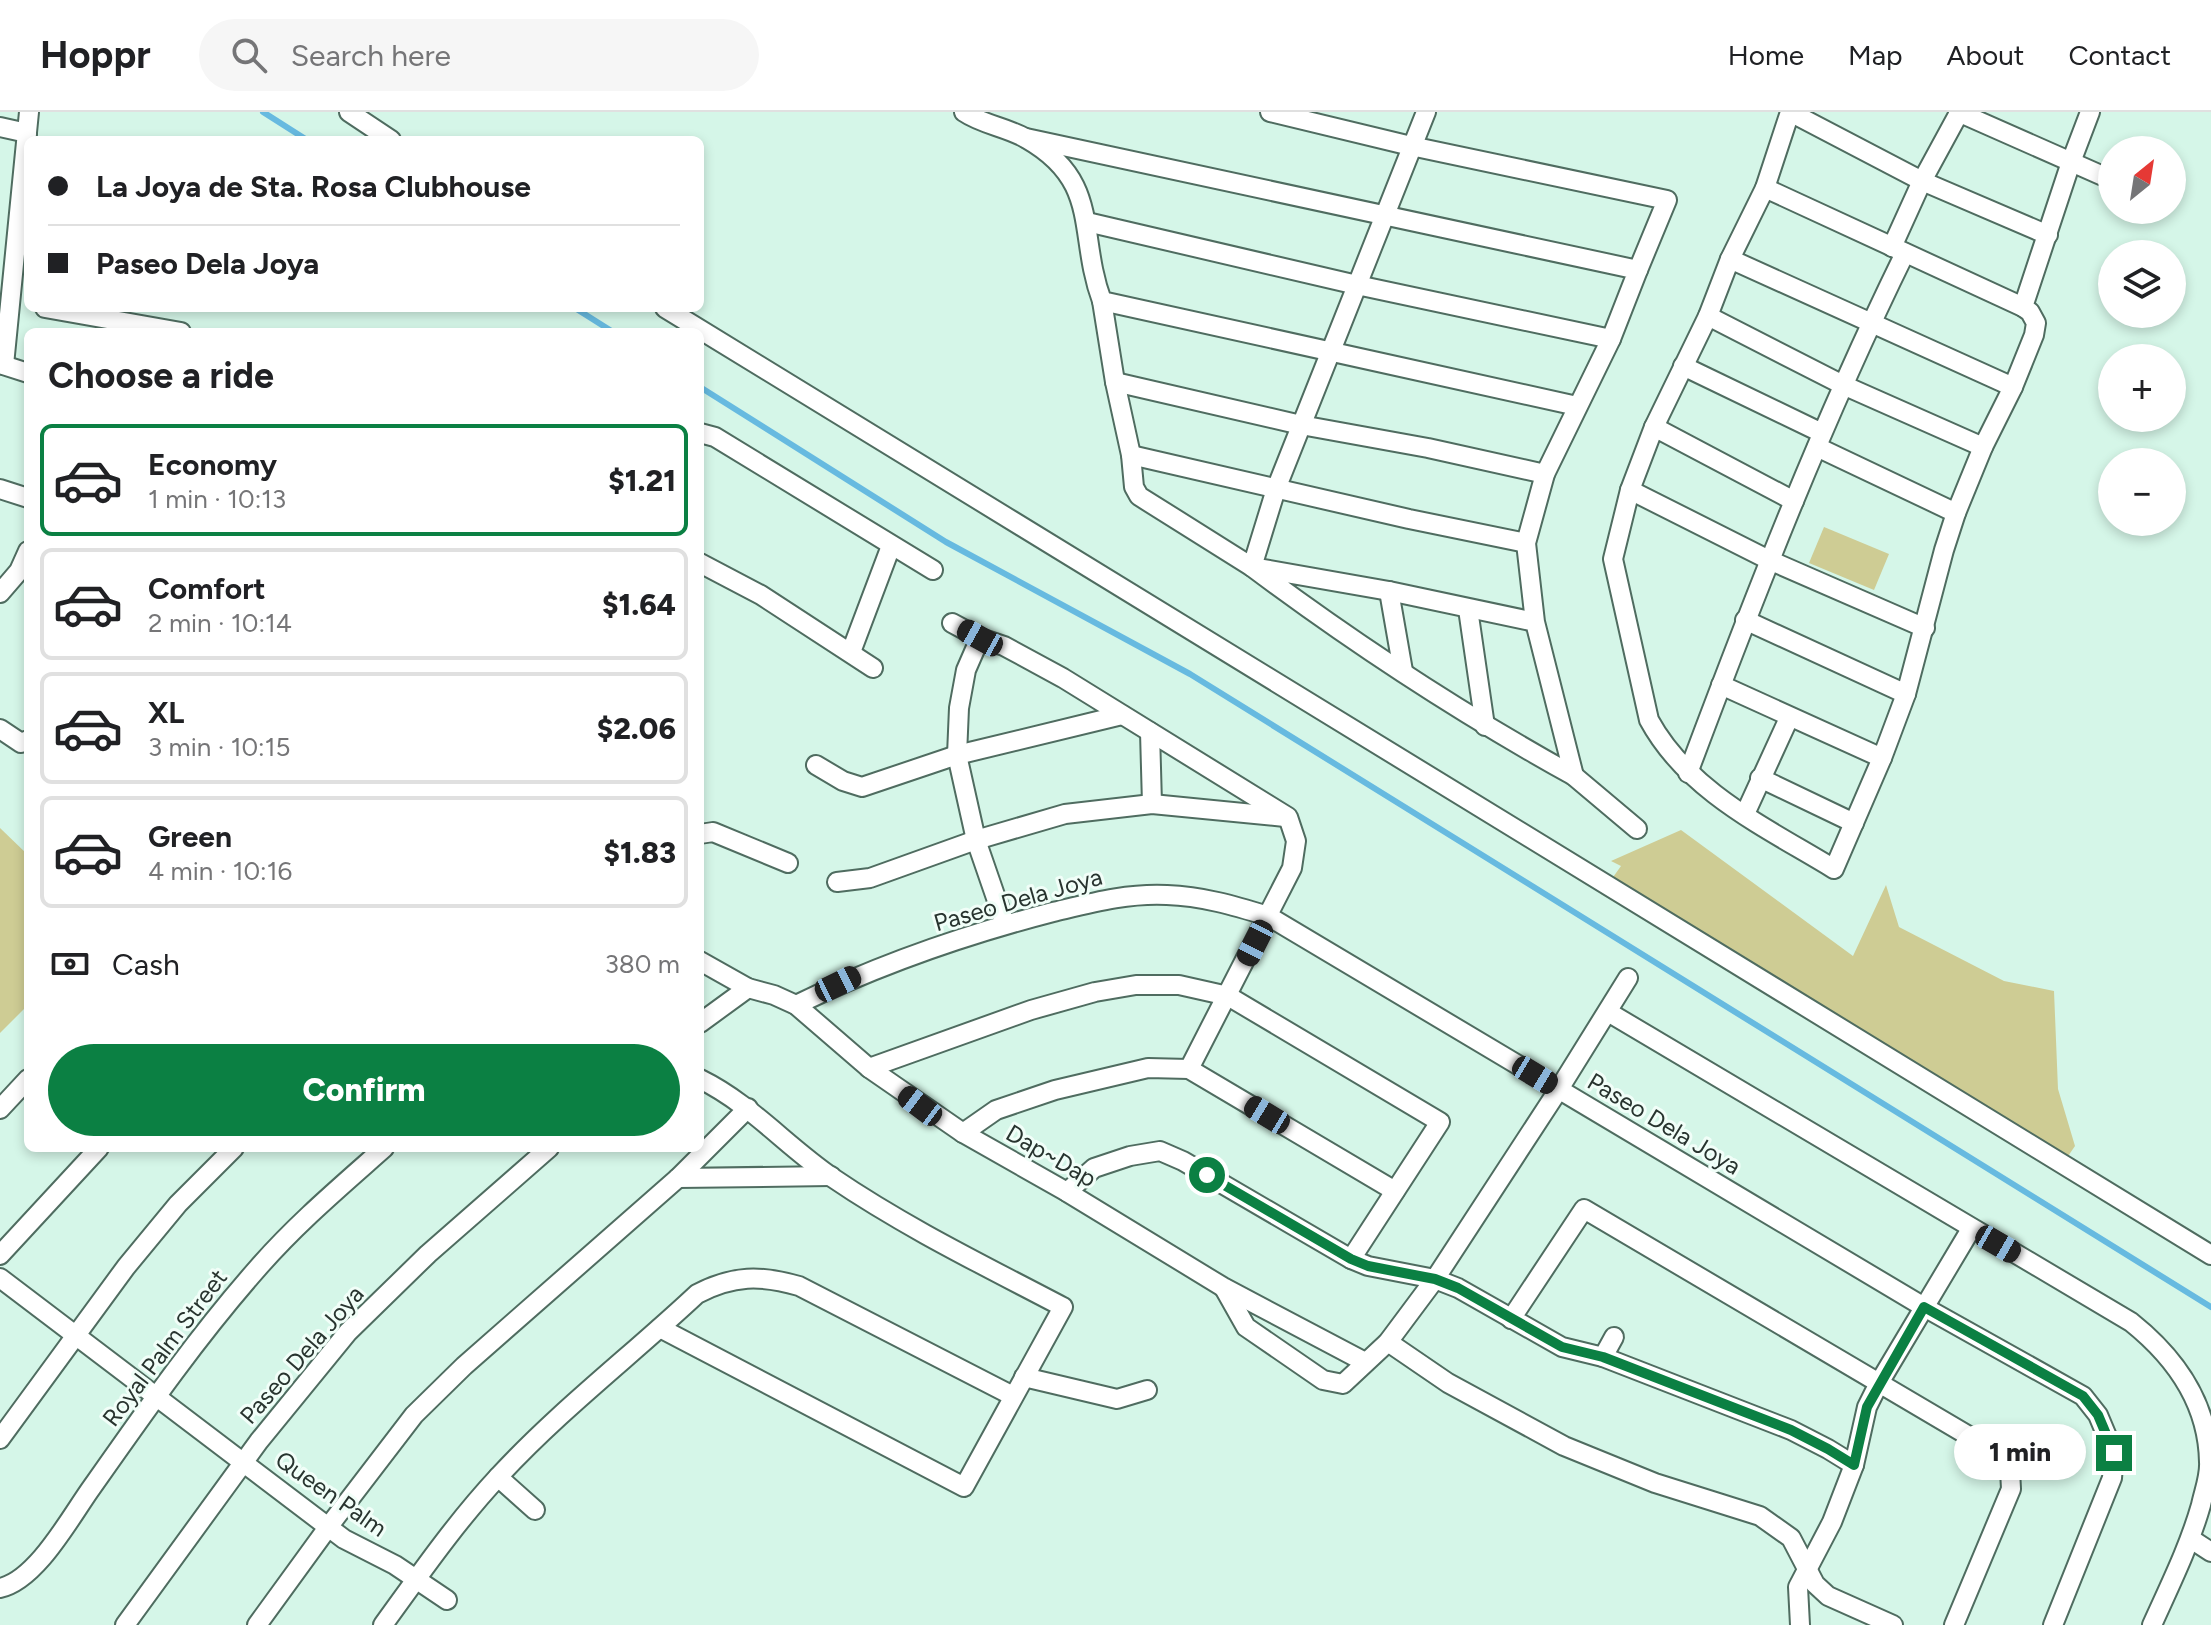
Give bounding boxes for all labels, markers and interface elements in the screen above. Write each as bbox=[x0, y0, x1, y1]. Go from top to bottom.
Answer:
search box bbox=[199, 19, 759, 91]
text: Hoppr bbox=[40, 32, 151, 78]
icon: search bbox=[227, 33, 271, 77]
text: Search here bbox=[291, 37, 451, 74]
text: Home bbox=[1728, 38, 1804, 72]
text: Map bbox=[1848, 38, 1903, 72]
text: About bbox=[1947, 38, 2024, 72]
text: Contact bbox=[2068, 38, 2171, 72]
north arrow bbox=[2098, 136, 2186, 224]
map controls bbox=[2098, 136, 2186, 536]
text: La Joya de Sta. Rosa Clubhouse bbox=[96, 168, 531, 205]
button: layers bbox=[2098, 240, 2186, 328]
text: Paseo Dela Joya bbox=[96, 245, 319, 282]
button: + bbox=[2098, 344, 2186, 432]
text: Choose a ride bbox=[48, 354, 274, 397]
icon: car bbox=[52, 444, 124, 516]
text: Economy bbox=[148, 446, 277, 483]
button: − bbox=[2098, 448, 2186, 536]
text: $1.21 bbox=[608, 462, 676, 499]
text: 1 min · 10:13 bbox=[148, 483, 286, 515]
icon: car bbox=[52, 568, 124, 640]
text: Comfort bbox=[148, 570, 266, 607]
text: $1.64 bbox=[602, 586, 676, 623]
text: 2 min · 10:14 bbox=[148, 607, 292, 639]
car bbox=[953, 616, 1007, 660]
icon: car bbox=[52, 692, 124, 764]
text: XL bbox=[148, 694, 184, 731]
text: $2.06 bbox=[597, 710, 676, 747]
text: 3 min · 10:15 bbox=[148, 731, 290, 763]
icon: car bbox=[52, 816, 124, 888]
text: Green bbox=[148, 818, 232, 855]
text: $1.83 bbox=[604, 834, 676, 871]
text: 4 min · 10:16 bbox=[148, 855, 292, 887]
street label: Paseo Dela Joya bbox=[930, 862, 1105, 937]
car bbox=[1233, 916, 1277, 970]
icon: cash bbox=[48, 942, 92, 986]
text: Cash bbox=[112, 946, 180, 983]
text: 380 m bbox=[605, 948, 680, 980]
car bbox=[811, 963, 865, 1005]
button: Confirm bbox=[48, 1044, 680, 1136]
car bbox=[1508, 1052, 1562, 1098]
street label: Paseo Dela Joya bbox=[1582, 1066, 1746, 1181]
car bbox=[894, 1082, 946, 1130]
car bbox=[1240, 1092, 1294, 1138]
street label: Dap~Dap bbox=[1001, 1118, 1102, 1193]
route start bbox=[1189, 1157, 1225, 1193]
car bbox=[1971, 1222, 2025, 1266]
street label: Royal Palm Street bbox=[96, 1263, 233, 1432]
street label: Paseo Dela Joya bbox=[234, 1280, 370, 1430]
callout: 1 min bbox=[1954, 1425, 2086, 1481]
route end bbox=[2096, 1435, 2132, 1471]
text: 1 min bbox=[1989, 1436, 2051, 1468]
street label: Queen Palm bbox=[270, 1445, 393, 1543]

